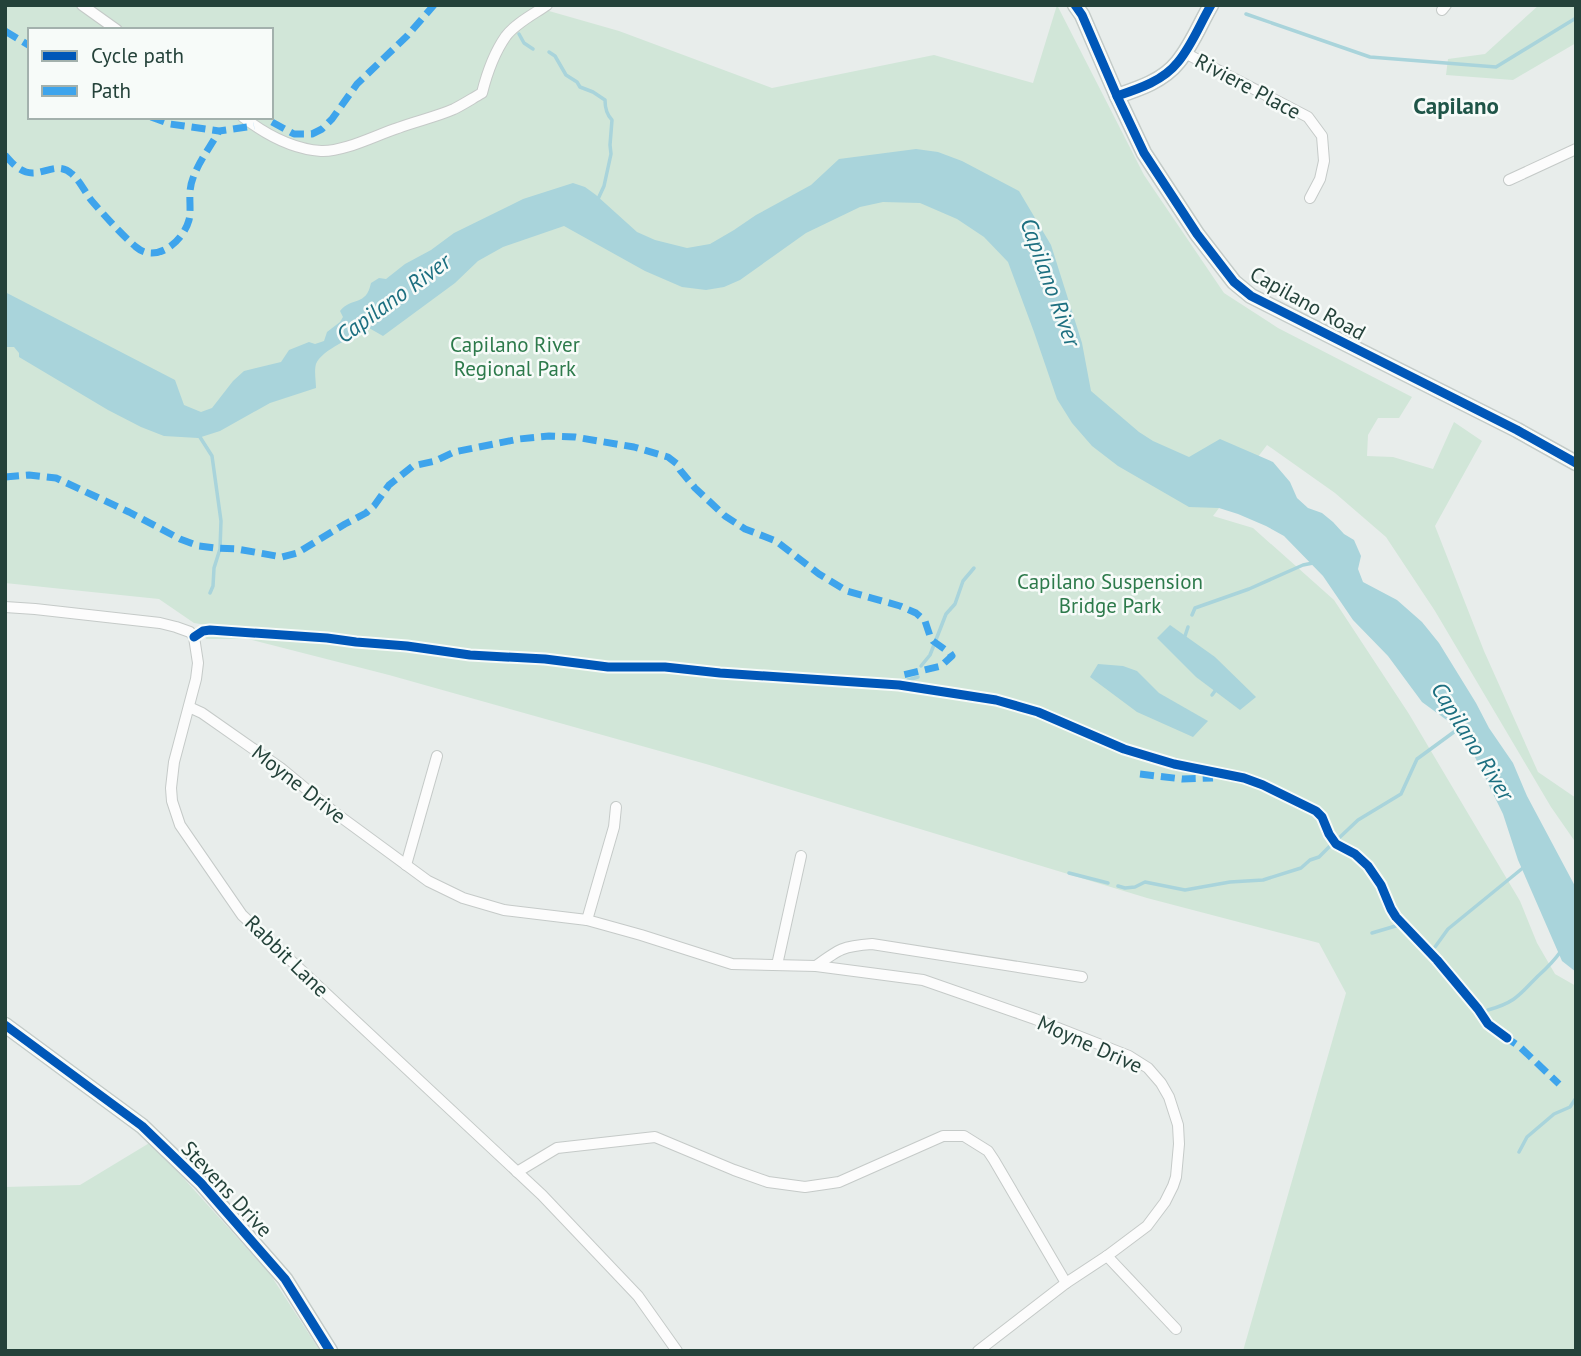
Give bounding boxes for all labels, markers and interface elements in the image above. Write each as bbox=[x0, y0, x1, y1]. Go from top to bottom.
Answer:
legend bbox=[28, 28, 273, 119]
text: Cycle path bbox=[91, 42, 184, 69]
street label: Riviere Place bbox=[1190, 47, 1306, 125]
text: Path bbox=[91, 77, 131, 104]
district label: Capilano bbox=[1413, 91, 1499, 120]
water label: Capilano River bbox=[1014, 214, 1088, 351]
water label: Capilano River bbox=[330, 246, 457, 349]
street label: Capilano Road bbox=[1245, 260, 1371, 346]
park label: Capilano River Regional Park bbox=[450, 331, 580, 382]
park label: Capilano Suspension Bridge Park bbox=[1017, 568, 1203, 619]
water label: Capilano River bbox=[1425, 676, 1522, 807]
street label: Moyne Drive bbox=[246, 739, 352, 829]
street label: Rabbit Lane bbox=[239, 909, 335, 1003]
street label: Moyne Drive bbox=[1033, 1009, 1147, 1079]
street label: Stevens Drive bbox=[176, 1135, 278, 1243]

